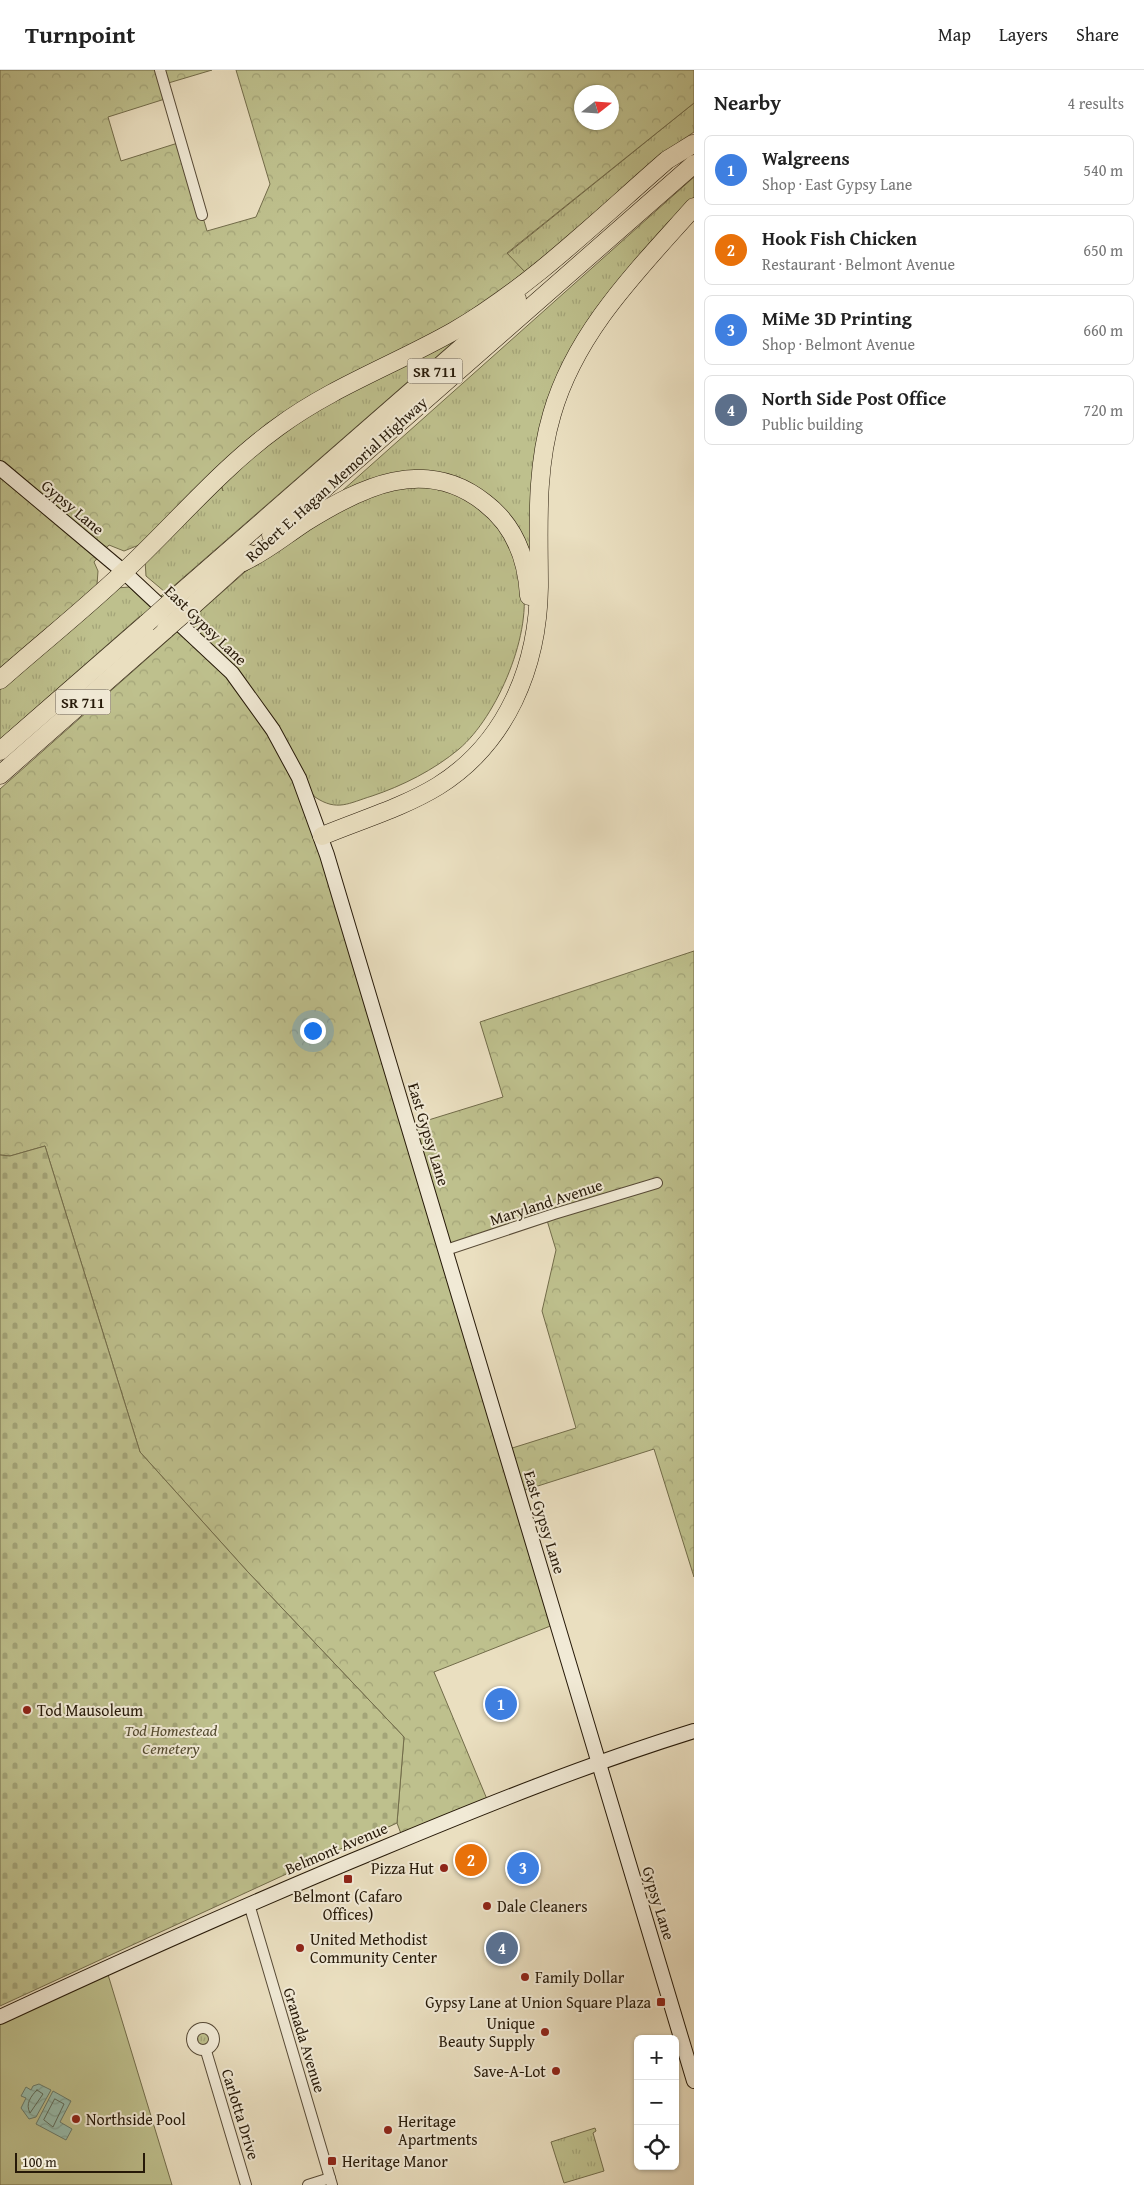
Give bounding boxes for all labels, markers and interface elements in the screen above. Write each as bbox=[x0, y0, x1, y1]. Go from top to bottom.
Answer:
text: Turnpoint bbox=[25, 17, 135, 52]
text: Map bbox=[938, 21, 971, 48]
text: Layers bbox=[999, 21, 1048, 48]
text: Share bbox=[1076, 21, 1119, 48]
north arrow bbox=[574, 85, 619, 130]
text: Nearby bbox=[714, 87, 781, 118]
text: 4 results bbox=[1067, 91, 1124, 115]
text: Walgreens bbox=[762, 144, 850, 172]
text: 1 bbox=[727, 158, 735, 182]
text: 540 m bbox=[1083, 158, 1123, 182]
text: Shop · East Gypsy Lane bbox=[762, 172, 912, 196]
text: Hook Fish Chicken bbox=[762, 224, 917, 252]
text: 2 bbox=[727, 238, 735, 262]
text: 650 m bbox=[1083, 238, 1123, 262]
text: Restaurant · Belmont Avenue bbox=[762, 252, 955, 276]
text: MiMe 3D Printing bbox=[762, 304, 912, 332]
text: 3 bbox=[727, 318, 735, 342]
text: 660 m bbox=[1083, 318, 1123, 342]
text: Shop · Belmont Avenue bbox=[762, 332, 915, 356]
road number: SR 711 bbox=[408, 358, 462, 384]
text: North Side Post Office bbox=[762, 384, 946, 412]
street label: Robert E. Hagan Memorial Highway bbox=[240, 390, 432, 568]
text: 4 bbox=[727, 398, 735, 422]
text: 720 m bbox=[1083, 398, 1123, 422]
text: Public building bbox=[762, 412, 863, 436]
street label: Gypsy Lane bbox=[36, 473, 110, 541]
street label: East Gypsy Lane bbox=[159, 579, 253, 671]
road number: SR 711 bbox=[56, 690, 110, 714]
your location bbox=[300, 1018, 326, 1044]
street label: East Gypsy Lane bbox=[402, 1079, 456, 1189]
street label: Maryland Avenue bbox=[486, 1172, 606, 1232]
street label: East Gypsy Lane bbox=[518, 1467, 572, 1577]
pin: 1 bbox=[485, 1685, 517, 1723]
place label: Tod Mausoleum bbox=[37, 1698, 143, 1722]
marker: Tod Mausoleum bbox=[21, 1704, 33, 1716]
park label: Tod Homestead Cemetery bbox=[125, 1718, 218, 1760]
street label: Belmont Avenue bbox=[281, 1816, 391, 1880]
pin: 2 bbox=[455, 1841, 487, 1879]
pin: 3 bbox=[507, 1849, 539, 1887]
place label: Pizza Hut bbox=[371, 1856, 434, 1880]
marker: Pizza Hut bbox=[438, 1862, 450, 1874]
street label: Gypsy Lane bbox=[636, 1863, 682, 1943]
marker: Belmont (Cafaro Offices) bbox=[342, 1873, 354, 1885]
place label: Belmont (Cafaro Offices) bbox=[293, 1884, 403, 1926]
place label: Dale Cleaners bbox=[497, 1894, 588, 1918]
marker: Dale Cleaners bbox=[481, 1900, 493, 1912]
place label: United Methodist Community Center bbox=[310, 1927, 438, 1969]
pin: 4 bbox=[486, 1929, 518, 1967]
marker: United Methodist Community Center bbox=[294, 1942, 306, 1954]
place label: Family Dollar bbox=[535, 1965, 625, 1989]
marker: Family Dollar bbox=[519, 1971, 531, 1983]
street label: Granada Avenue bbox=[278, 1984, 332, 2096]
place label: Gypsy Lane at Union Square Plaza bbox=[425, 1990, 651, 2014]
marker: Gypsy Lane at Union Square Plaza bbox=[655, 1996, 667, 2008]
place label: Unique Beauty Supply bbox=[439, 2011, 535, 2053]
marker: Unique Beauty Supply bbox=[539, 2026, 551, 2038]
map controls bbox=[634, 2035, 679, 2170]
button: + bbox=[634, 2035, 679, 2080]
place label: Save-A-Lot bbox=[473, 2059, 546, 2083]
marker: Save-A-Lot bbox=[550, 2065, 562, 2077]
street label: Carlotta Drive bbox=[216, 2066, 266, 2162]
button: − bbox=[634, 2080, 679, 2125]
place label: Northside Pool bbox=[86, 2107, 186, 2131]
place label: Heritage Apartments bbox=[398, 2109, 478, 2151]
marker: Northside Pool bbox=[70, 2113, 82, 2125]
marker: Heritage Apartments bbox=[382, 2124, 394, 2136]
button: locate bbox=[634, 2125, 679, 2170]
place label: Heritage Manor bbox=[342, 2149, 448, 2173]
scale bar bbox=[15, 2150, 145, 2173]
text: 100 m bbox=[22, 2152, 57, 2172]
marker: Heritage Manor bbox=[326, 2155, 338, 2167]

